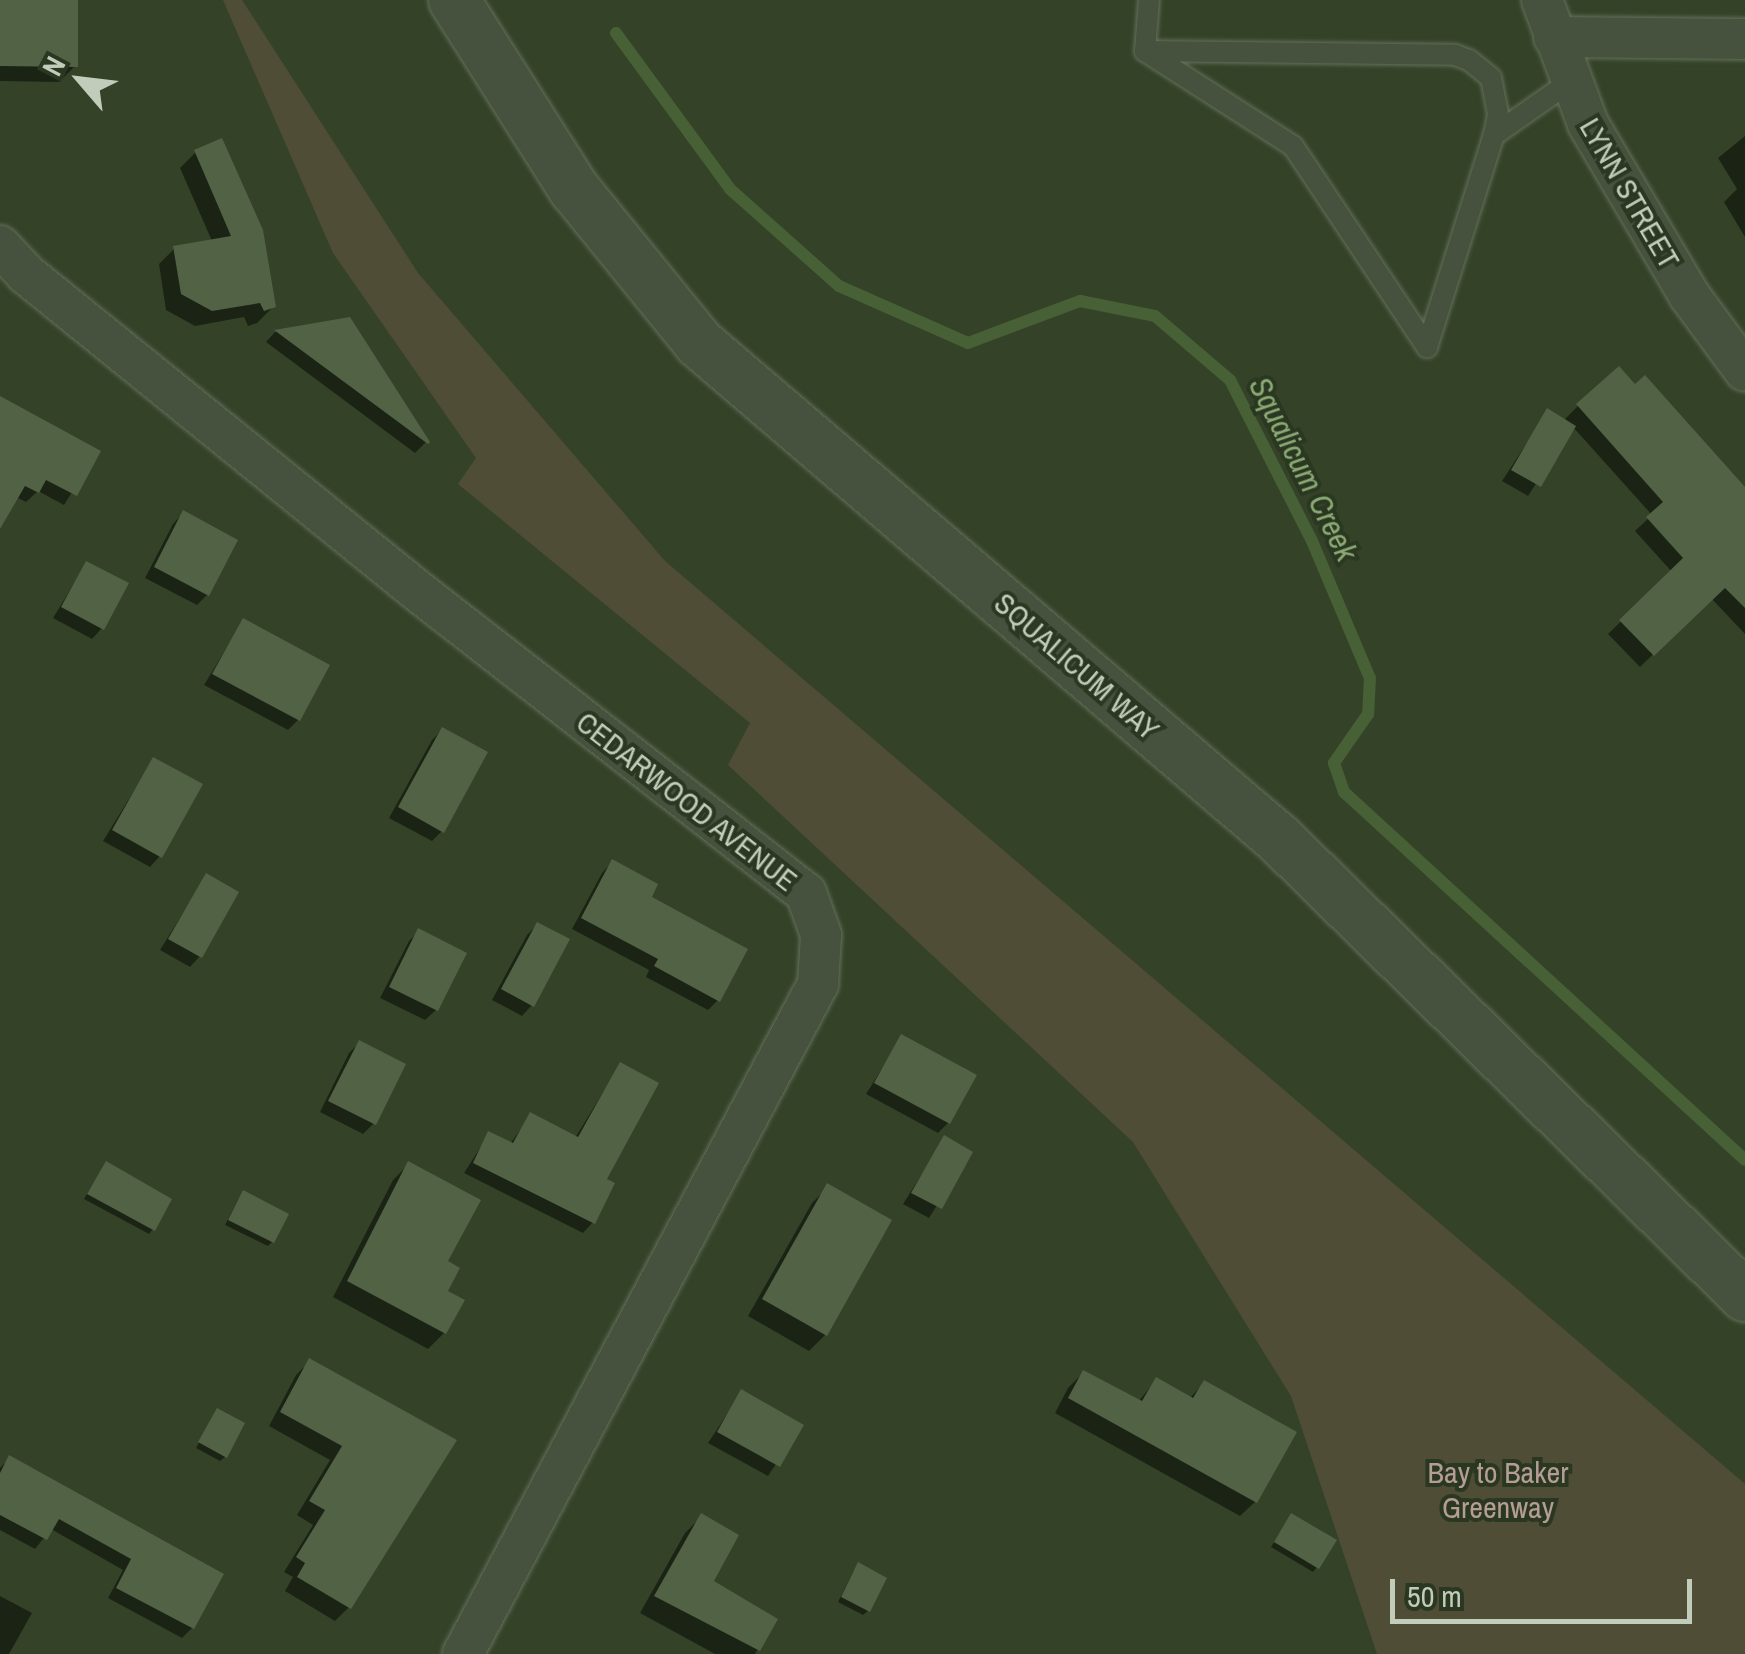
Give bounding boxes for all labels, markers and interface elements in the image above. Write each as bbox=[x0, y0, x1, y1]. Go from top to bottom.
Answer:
north arrow bbox=[30, 30, 130, 130]
text: N bbox=[33, 50, 74, 82]
street label: LYNN STREET bbox=[1572, 111, 1688, 275]
water label: Squalicum Creek bbox=[1240, 371, 1366, 567]
street label: SQUALICUM WAY bbox=[987, 585, 1167, 747]
street label: CEDARWOOD AVENUE bbox=[569, 703, 805, 899]
park label: Bay to Baker Greenway bbox=[1428, 1454, 1568, 1524]
scale bar bbox=[1395, 1559, 1698, 1621]
text: 50 m bbox=[1407, 1576, 1462, 1616]

